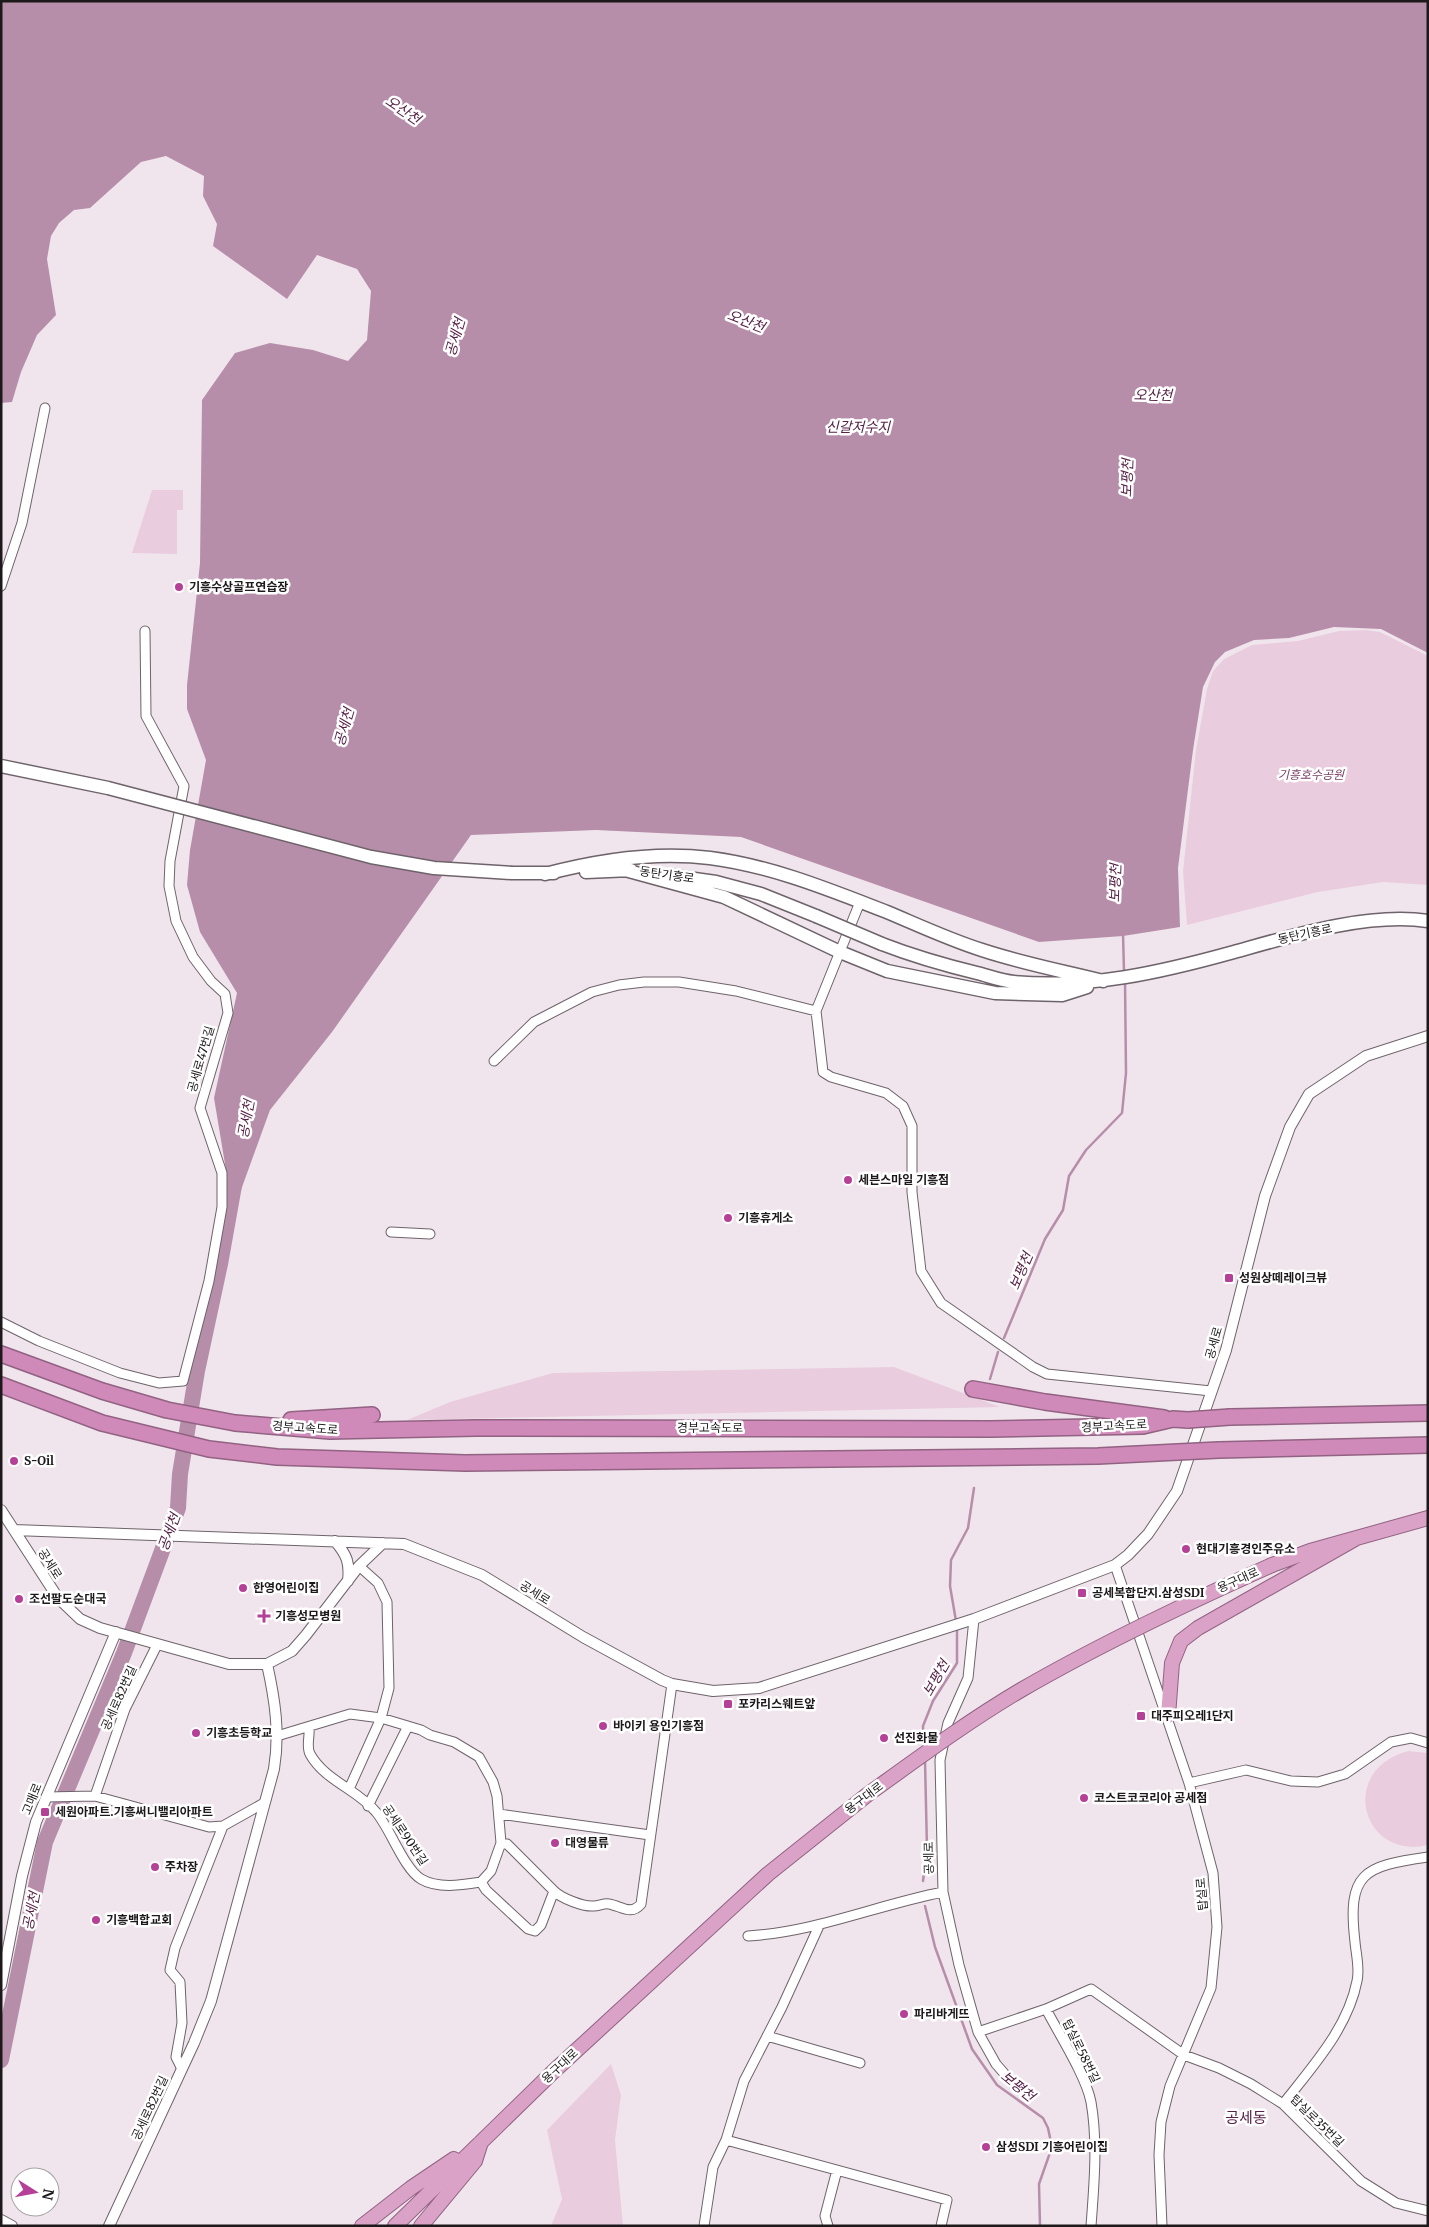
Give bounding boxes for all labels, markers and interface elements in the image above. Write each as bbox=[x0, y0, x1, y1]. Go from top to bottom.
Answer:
water label: 오산천 bbox=[382, 92, 425, 129]
water label: 오산천 bbox=[725, 306, 768, 337]
water label: 공세천 bbox=[441, 315, 469, 358]
water label: 오산천 bbox=[1134, 386, 1174, 404]
water label: 신갈저수지 bbox=[826, 418, 891, 436]
water label: 보평천 bbox=[1117, 457, 1137, 498]
place label: 기흥수상골프연습장 bbox=[189, 579, 288, 594]
marker: 기흥수상골프연습장 bbox=[173, 581, 185, 593]
water label: 공세천 bbox=[330, 705, 358, 748]
park label: 기흥호수공원 bbox=[1278, 767, 1345, 782]
water label: 보평천 bbox=[1105, 862, 1125, 903]
street label: 동탄기흥로 bbox=[639, 863, 695, 886]
street label: 동탄기흥로 bbox=[1276, 920, 1333, 947]
street label: 공세로47번길 bbox=[184, 1024, 217, 1094]
water label: 공세천 bbox=[234, 1097, 258, 1140]
place label: 세븐스마일 기흥점 bbox=[858, 1172, 949, 1187]
marker: 세븐스마일 기흥점 bbox=[842, 1174, 854, 1186]
place label: 기흥휴게소 bbox=[738, 1210, 793, 1225]
marker: 기흥휴게소 bbox=[722, 1212, 734, 1224]
water label: 보평천 bbox=[1005, 1249, 1037, 1292]
place label: 성원상떼레이크뷰 bbox=[1239, 1270, 1327, 1285]
marker: 성원상떼레이크뷰 bbox=[1223, 1272, 1235, 1284]
street label: 공세로 bbox=[1202, 1325, 1225, 1361]
street label: 경부고속도로 bbox=[1081, 1416, 1147, 1435]
street label: 경부고속도로 bbox=[271, 1418, 339, 1437]
street label: 경부고속도로 bbox=[677, 1420, 743, 1435]
place label: S-Oil bbox=[24, 1453, 54, 1468]
marker: S-Oil bbox=[8, 1455, 20, 1467]
water label: 공세천 bbox=[154, 1510, 184, 1553]
place label: 현대기흥경인주유소 bbox=[1196, 1541, 1295, 1556]
marker: 현대기흥경인주유소 bbox=[1180, 1543, 1192, 1555]
street label: 공세로 bbox=[35, 1546, 66, 1582]
street label: 용구대로 bbox=[1215, 1564, 1261, 1595]
street label: 공세로 bbox=[517, 1577, 553, 1608]
place label: 한영어린이집 bbox=[253, 1580, 319, 1595]
marker: 한영어린이집 bbox=[237, 1582, 249, 1594]
place label: 공세복합단지.삼성SDI bbox=[1092, 1585, 1205, 1600]
marker: 공세복합단지.삼성SDI bbox=[1076, 1587, 1088, 1599]
place label: 조선팔도순대국 bbox=[29, 1591, 106, 1606]
marker: 조선팔도순대국 bbox=[13, 1593, 25, 1605]
place label: 기흥성모병원 bbox=[275, 1608, 341, 1623]
marker: 기흥성모병원 bbox=[257, 1609, 271, 1623]
water label: 보평천 bbox=[919, 1656, 954, 1699]
street label: 공세로82번길 bbox=[98, 1663, 139, 1732]
place label: 포카리스웨트앞 bbox=[738, 1696, 815, 1711]
marker: 포카리스웨트앞 bbox=[722, 1698, 734, 1710]
place label: 대주피오레1단지 bbox=[1151, 1708, 1234, 1723]
marker: 대주피오레1단지 bbox=[1135, 1710, 1147, 1722]
place label: 바이키 용인기흥점 bbox=[613, 1718, 704, 1733]
marker: 바이키 용인기흥점 bbox=[597, 1720, 609, 1732]
place label: 기흥초등학교 bbox=[206, 1725, 272, 1740]
marker: 기흥초등학교 bbox=[190, 1727, 202, 1739]
place label: 선진화물 bbox=[894, 1730, 938, 1745]
marker: 선진화물 bbox=[878, 1732, 890, 1744]
street label: 용구대로 bbox=[842, 1778, 886, 1817]
street label: 고매로 bbox=[18, 1781, 45, 1817]
place label: 코스트코코리아 공세점 bbox=[1094, 1790, 1207, 1805]
marker: 코스트코코리아 공세점 bbox=[1078, 1792, 1090, 1804]
street label: 공세로90번길 bbox=[380, 1801, 431, 1868]
place label: 세원아파트.기흥써니밸리아파트 bbox=[55, 1804, 213, 1819]
marker: 세원아파트.기흥써니밸리아파트 bbox=[39, 1806, 51, 1818]
place label: 대영물류 bbox=[565, 1835, 609, 1850]
marker: 대영물류 bbox=[549, 1837, 561, 1849]
street label: 공세로 bbox=[921, 1841, 936, 1875]
place label: 주차장 bbox=[165, 1859, 198, 1874]
marker: 주차장 bbox=[149, 1861, 161, 1873]
street label: 탑실로 bbox=[1193, 1877, 1210, 1911]
water label: 공세천 bbox=[18, 1889, 44, 1932]
place label: 기흥백합교회 bbox=[106, 1912, 172, 1927]
marker: 기흥백합교회 bbox=[90, 1914, 102, 1926]
place label: 파리바게뜨 bbox=[914, 2006, 969, 2021]
marker: 파리바게뜨 bbox=[898, 2008, 910, 2020]
street label: 탑실로58번길 bbox=[1060, 2016, 1103, 2085]
street label: 용구대로 bbox=[538, 2045, 581, 2086]
water label: 보평천 bbox=[997, 2067, 1040, 2106]
street label: 공세로82번길 bbox=[128, 2073, 171, 2142]
street label: 탑실로35번길 bbox=[1288, 2091, 1347, 2150]
district label: 공세동 bbox=[1225, 2108, 1267, 2127]
place label: 삼성SDI 기흥어린이집 bbox=[996, 2139, 1108, 2154]
marker: 삼성SDI 기흥어린이집 bbox=[980, 2141, 992, 2153]
north arrow bbox=[10, 2167, 60, 2217]
text: N bbox=[38, 2187, 58, 2202]

